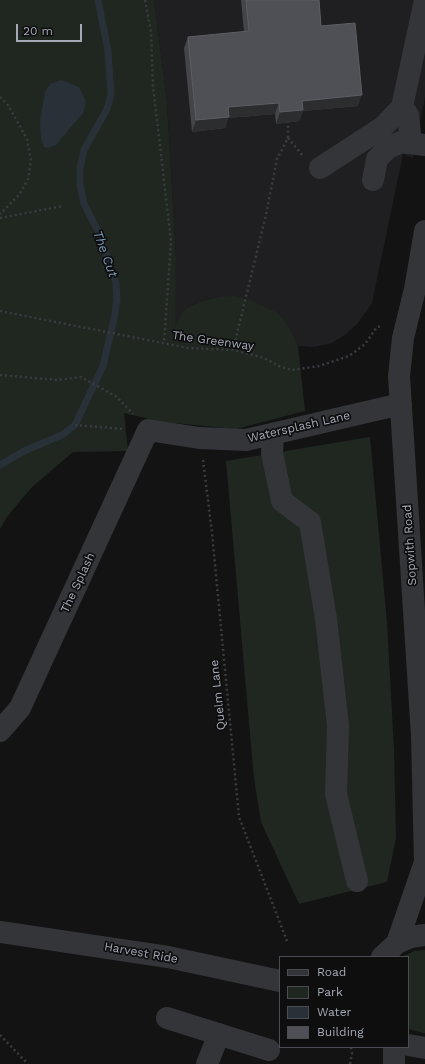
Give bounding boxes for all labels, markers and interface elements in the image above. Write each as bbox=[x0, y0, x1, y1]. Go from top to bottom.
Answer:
scale bar bbox=[18, 16, 84, 42]
text: 20 m bbox=[23, 24, 53, 38]
water label: The Cut bbox=[89, 228, 121, 280]
street label: The Greenway bbox=[171, 328, 255, 354]
street label: Watersplash Lane bbox=[246, 408, 352, 446]
street label: Sopwith Road bbox=[400, 504, 420, 586]
street label: The Splash bbox=[58, 551, 98, 615]
street label: Quelm Lane bbox=[207, 659, 229, 731]
street label: Harvest Ride bbox=[103, 939, 179, 967]
legend bbox=[279, 956, 409, 1048]
text: Road bbox=[317, 965, 346, 979]
text: Park bbox=[317, 985, 343, 999]
text: Water bbox=[317, 1005, 351, 1019]
text: Building bbox=[317, 1025, 364, 1039]

